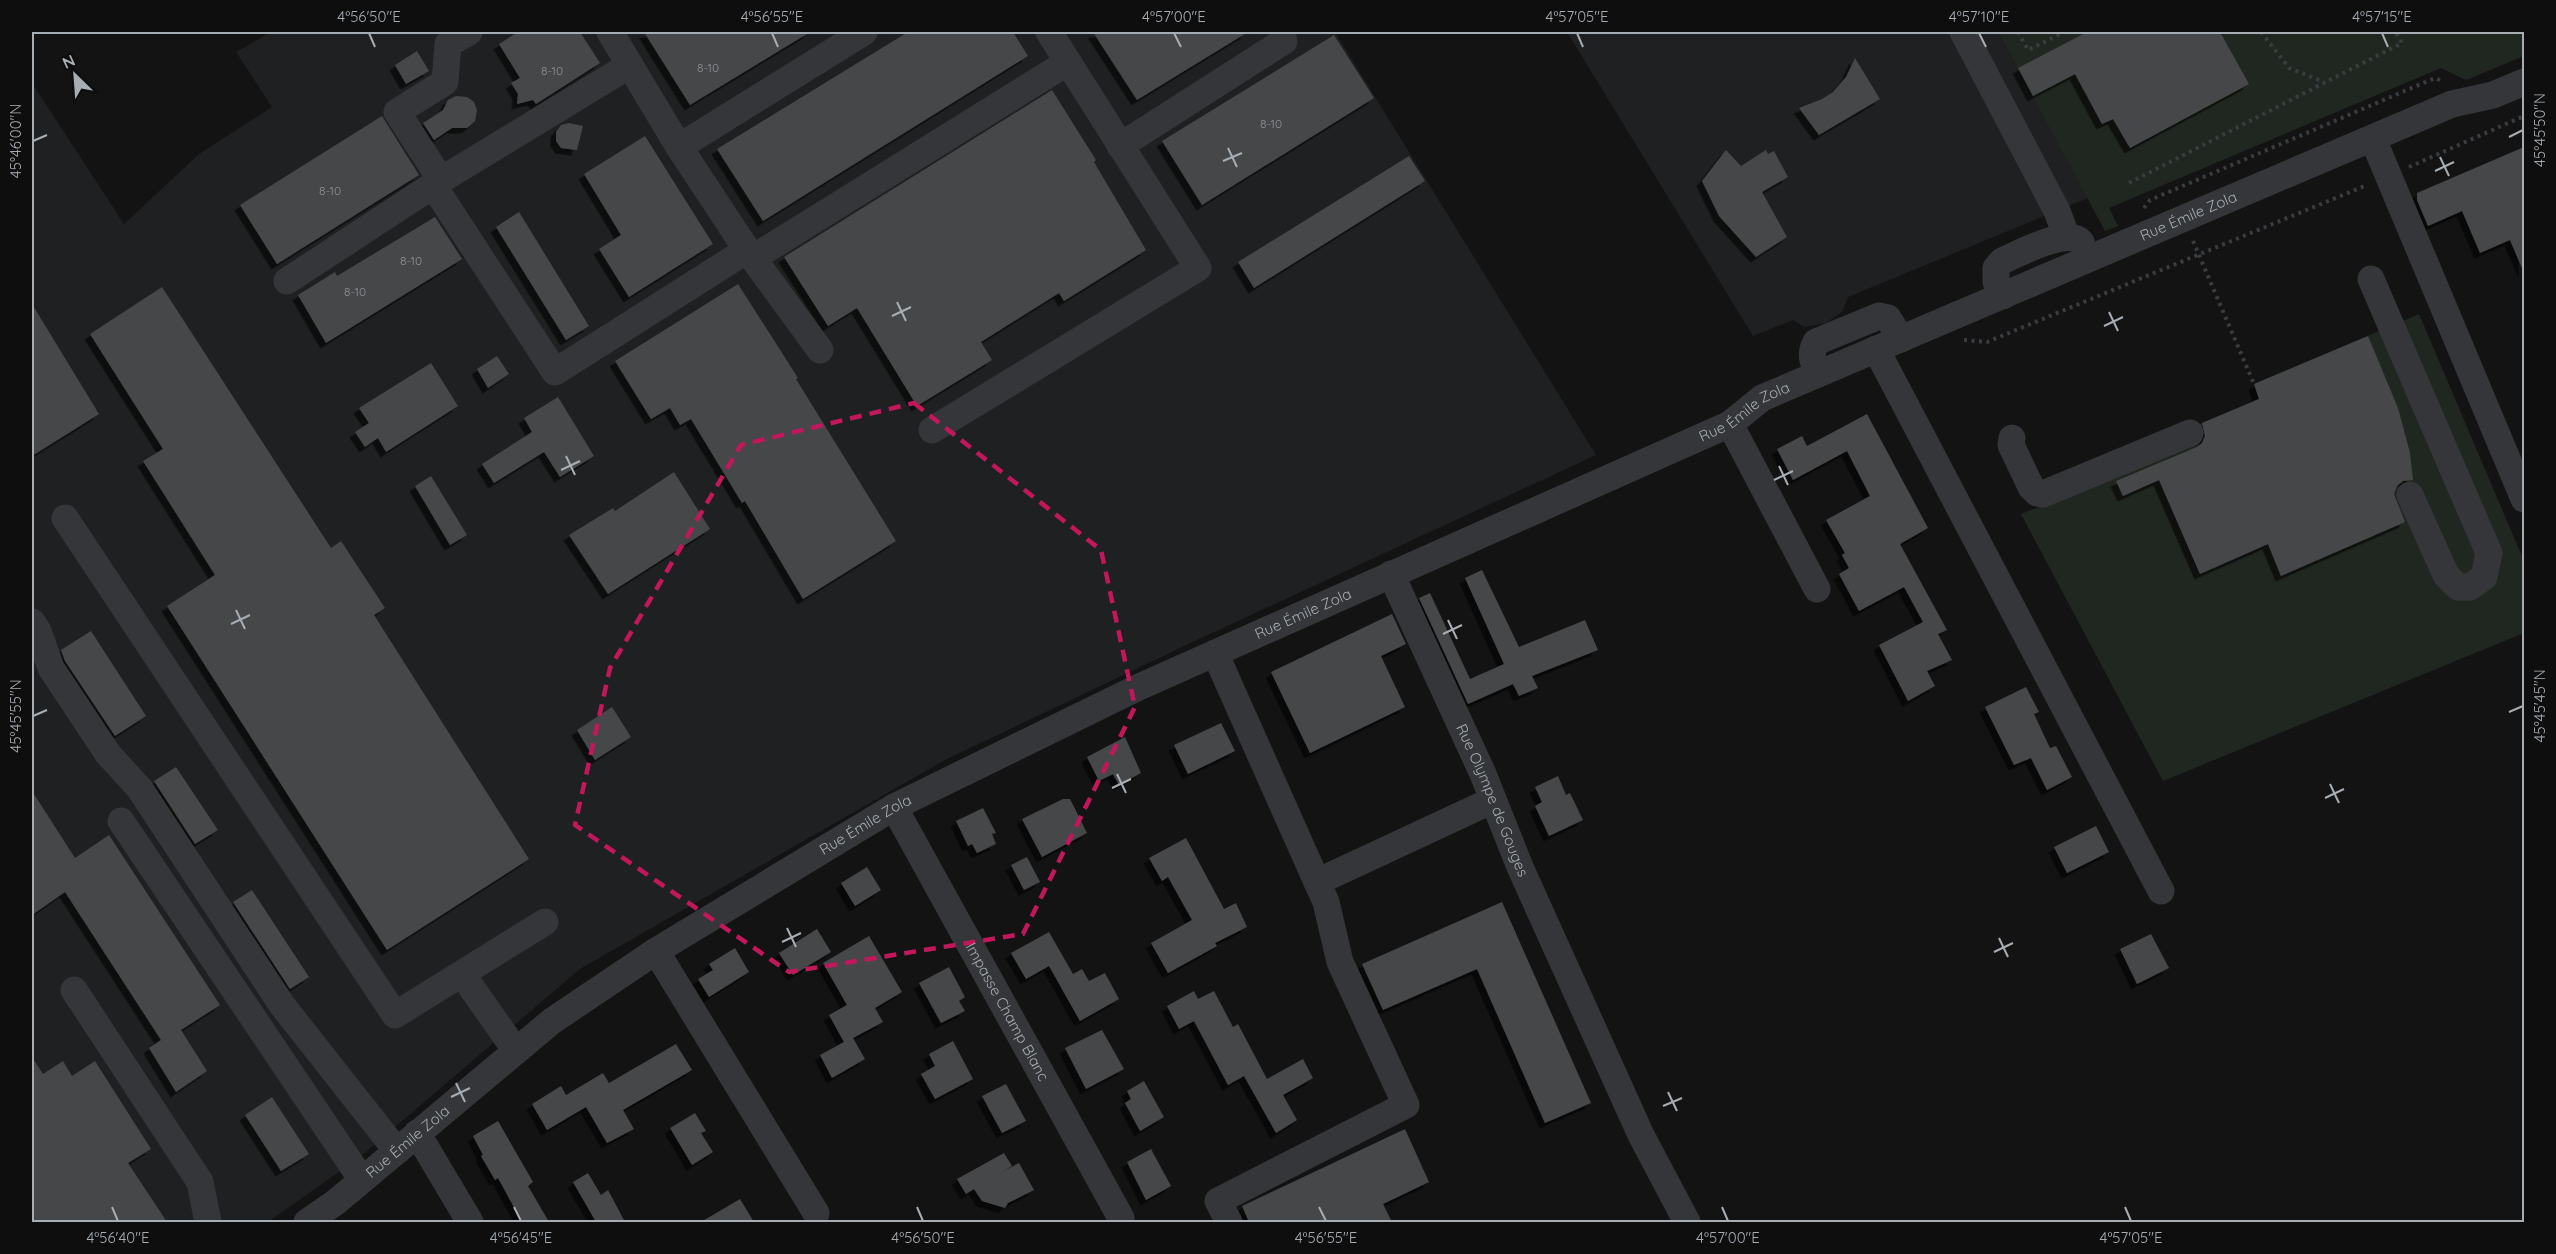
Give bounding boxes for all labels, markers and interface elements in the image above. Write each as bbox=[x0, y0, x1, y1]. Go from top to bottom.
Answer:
text: 4°56'50"E bbox=[337, 7, 401, 26]
text: 4°56'55"E bbox=[741, 7, 803, 26]
text: 4°57'00"E bbox=[1142, 7, 1206, 26]
text: 4°57'05"E bbox=[1545, 7, 1609, 26]
text: 4°57'10"E bbox=[1949, 7, 2009, 26]
text: 4°57'15"E bbox=[2352, 7, 2412, 26]
north arrow bbox=[45, 45, 105, 105]
text: N bbox=[59, 50, 78, 73]
house number: 8-10 bbox=[697, 60, 719, 75]
house number: 8-10 bbox=[541, 63, 563, 78]
text: 45°45'50"N bbox=[2530, 93, 2549, 167]
text: 45°46'00"N bbox=[6, 104, 25, 178]
house number: 8-10 bbox=[1260, 116, 1282, 131]
house number: 8-10 bbox=[319, 183, 341, 198]
street label: Rue Émile Zola bbox=[2137, 187, 2240, 245]
house number: 8-10 bbox=[400, 253, 422, 268]
house number: 8-10 bbox=[344, 284, 366, 299]
street label: Rue Émile Zola bbox=[1696, 377, 1792, 446]
street label: Rue Émile Zola bbox=[1252, 584, 1354, 643]
text: 45°45'45"N bbox=[2530, 669, 2549, 743]
text: 45°45'55"N bbox=[6, 679, 25, 753]
street label: Rue Olympe de Gouges bbox=[1452, 721, 1533, 880]
street label: Rue Émile Zola bbox=[816, 790, 914, 859]
street label: Impasse Champ Blanc bbox=[962, 939, 1054, 1084]
street label: Rue Émile Zola bbox=[362, 1101, 453, 1182]
text: 4°56'40"E bbox=[86, 1228, 150, 1247]
text: 4°56'45"E bbox=[490, 1228, 552, 1247]
text: 4°56'50"E bbox=[891, 1228, 955, 1247]
text: 4°56'55"E bbox=[1295, 1228, 1357, 1247]
text: 4°57'00"E bbox=[1696, 1228, 1760, 1247]
text: 4°57'05"E bbox=[2099, 1228, 2163, 1247]

